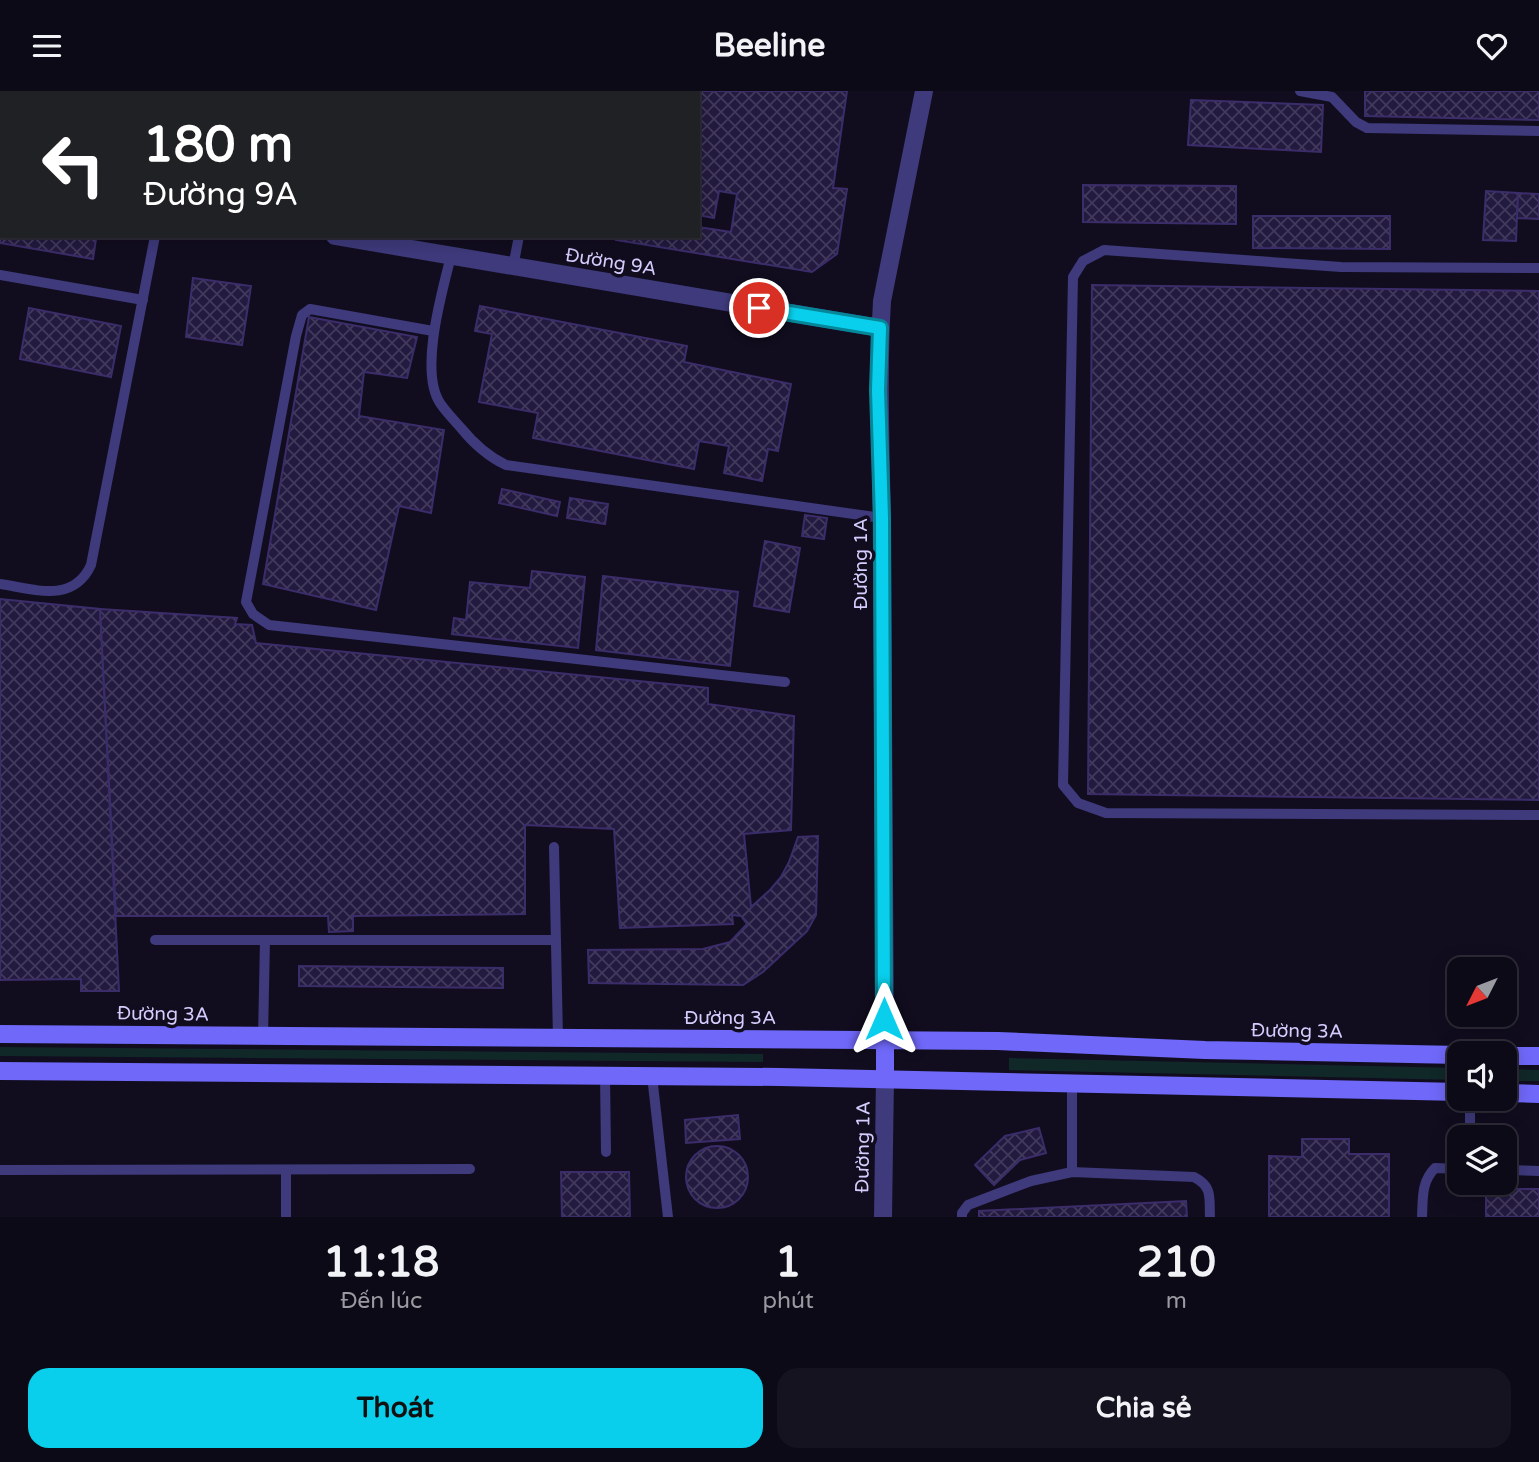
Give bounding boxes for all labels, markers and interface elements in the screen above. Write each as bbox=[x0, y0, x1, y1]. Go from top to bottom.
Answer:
icon: menu bbox=[28, 27, 66, 65]
text: Beeline bbox=[714, 27, 825, 65]
icon: heart bbox=[1473, 27, 1511, 65]
text: 180 m bbox=[143, 116, 293, 175]
icon: left bbox=[28, 119, 119, 210]
text: Đường 9A bbox=[143, 176, 298, 214]
street label: Đường 9A bbox=[564, 244, 658, 280]
pin bbox=[729, 278, 789, 338]
icon: arrive bbox=[740, 289, 778, 327]
street label: Đường 1A bbox=[850, 518, 872, 610]
north arrow bbox=[1447, 957, 1517, 1027]
map controls bbox=[1447, 957, 1517, 1195]
position arrow bbox=[847, 982, 921, 1056]
street label: Đường 3A bbox=[117, 1002, 209, 1026]
street label: Đường 3A bbox=[684, 1007, 776, 1029]
street label: Đường 3A bbox=[1251, 1019, 1343, 1043]
button: sound bbox=[1447, 1041, 1517, 1111]
street label: Đường 1A bbox=[851, 1101, 875, 1193]
button: layers bbox=[1447, 1125, 1517, 1195]
text: 11:18 bbox=[323, 1237, 439, 1288]
text: 1 bbox=[775, 1237, 801, 1288]
text: 210 bbox=[1137, 1237, 1216, 1288]
text: Đến lúc bbox=[340, 1287, 422, 1315]
text: phút bbox=[763, 1287, 814, 1315]
text: m bbox=[1166, 1287, 1187, 1315]
button: Thoát bbox=[28, 1368, 763, 1448]
button: Chia sẻ bbox=[777, 1368, 1511, 1448]

